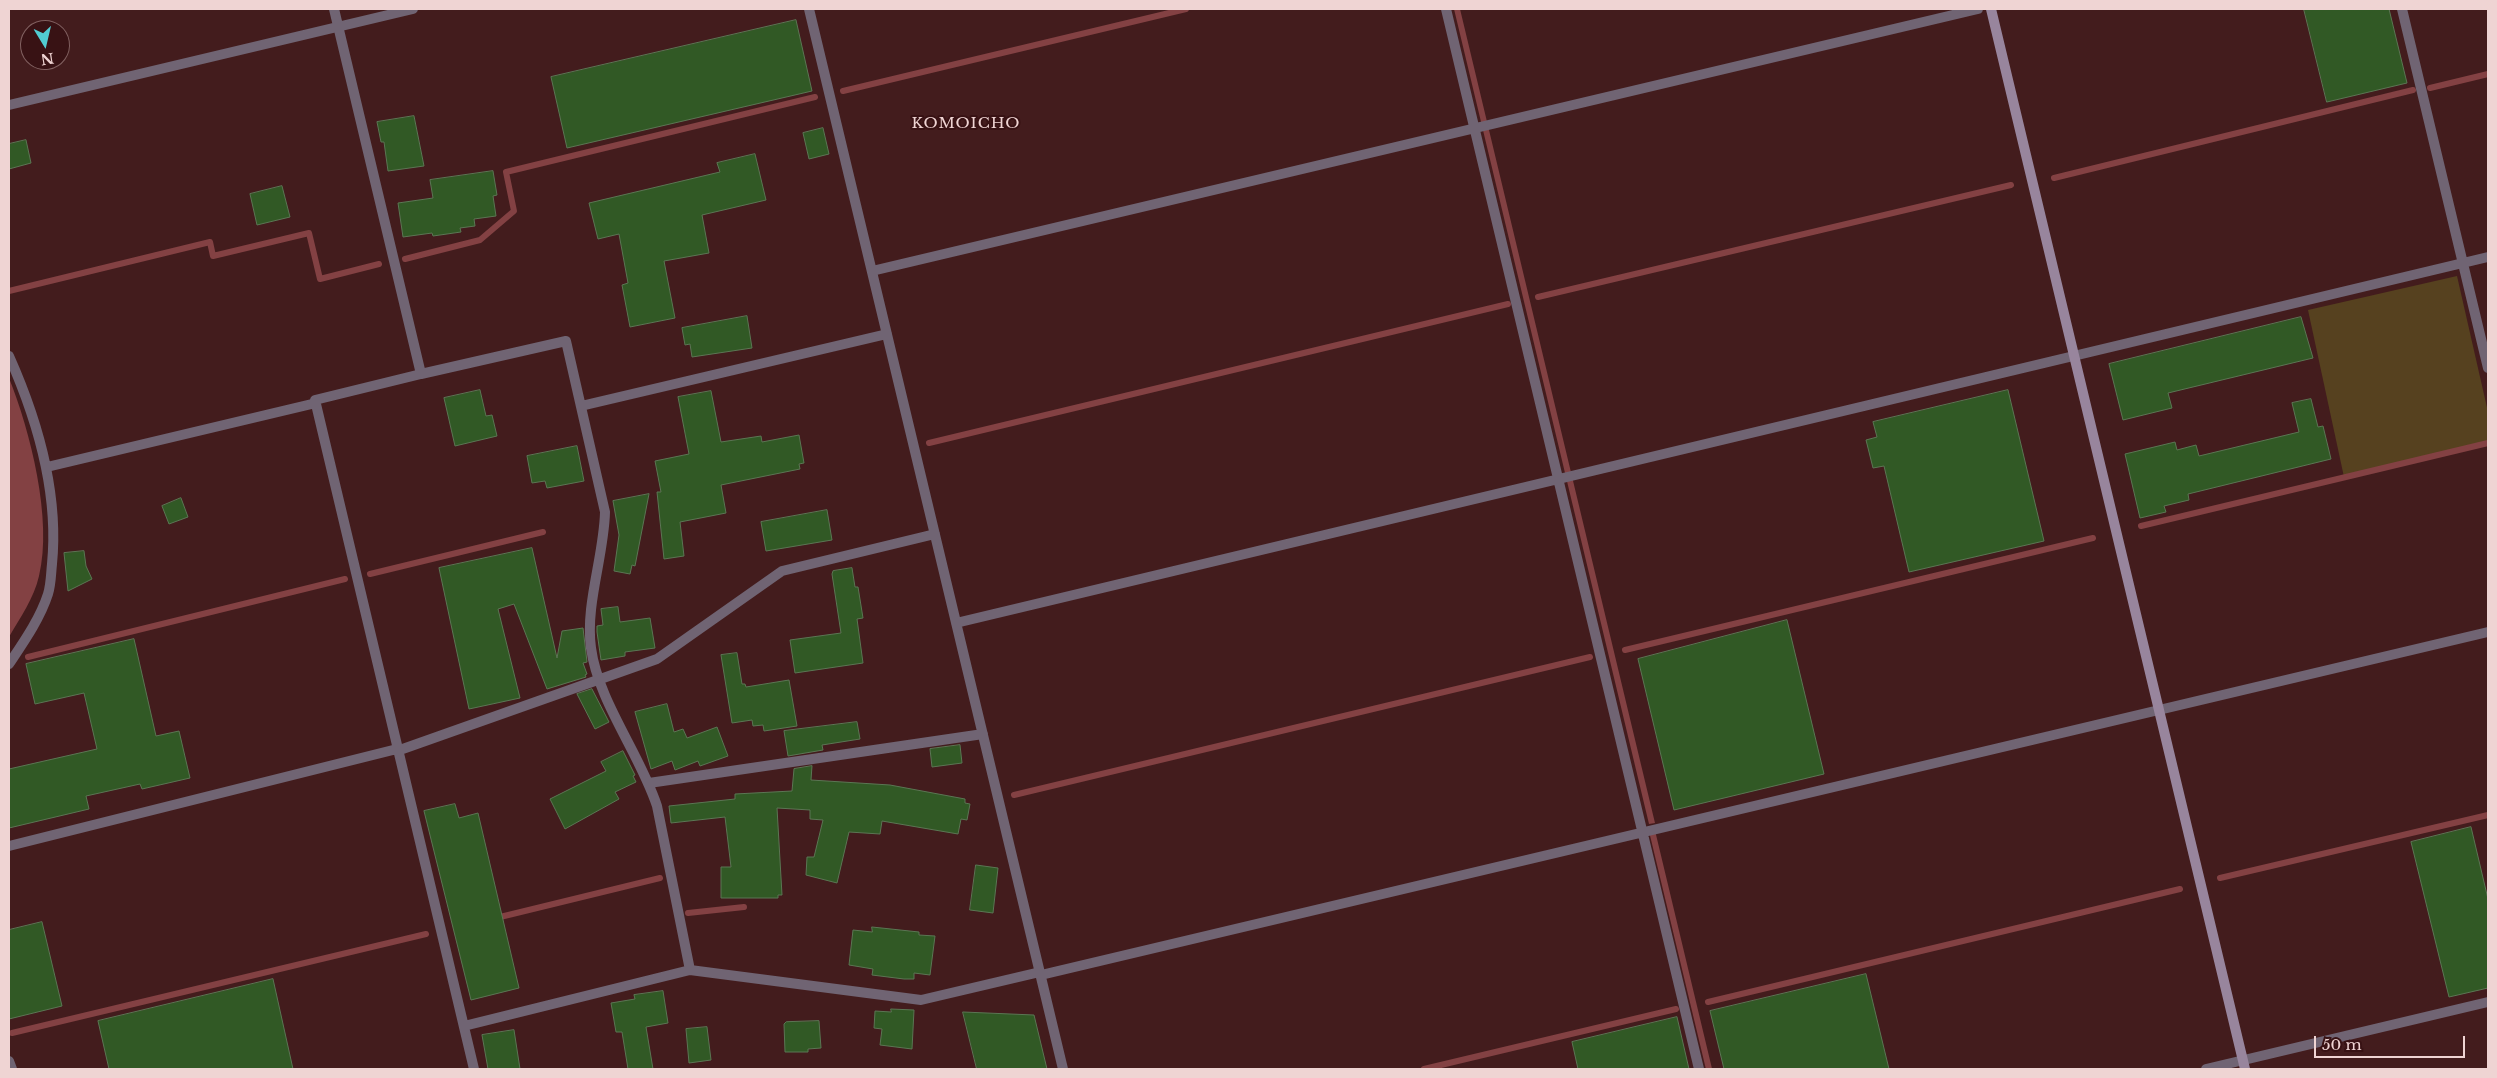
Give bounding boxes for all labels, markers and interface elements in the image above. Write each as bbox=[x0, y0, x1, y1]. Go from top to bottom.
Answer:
north arrow bbox=[20, 20, 70, 70]
text: N bbox=[39, 49, 55, 69]
district label: KOMOICHO bbox=[910, 115, 1022, 133]
scale bar bbox=[2317, 1026, 2468, 1058]
text: 50 m bbox=[2322, 1035, 2362, 1054]

